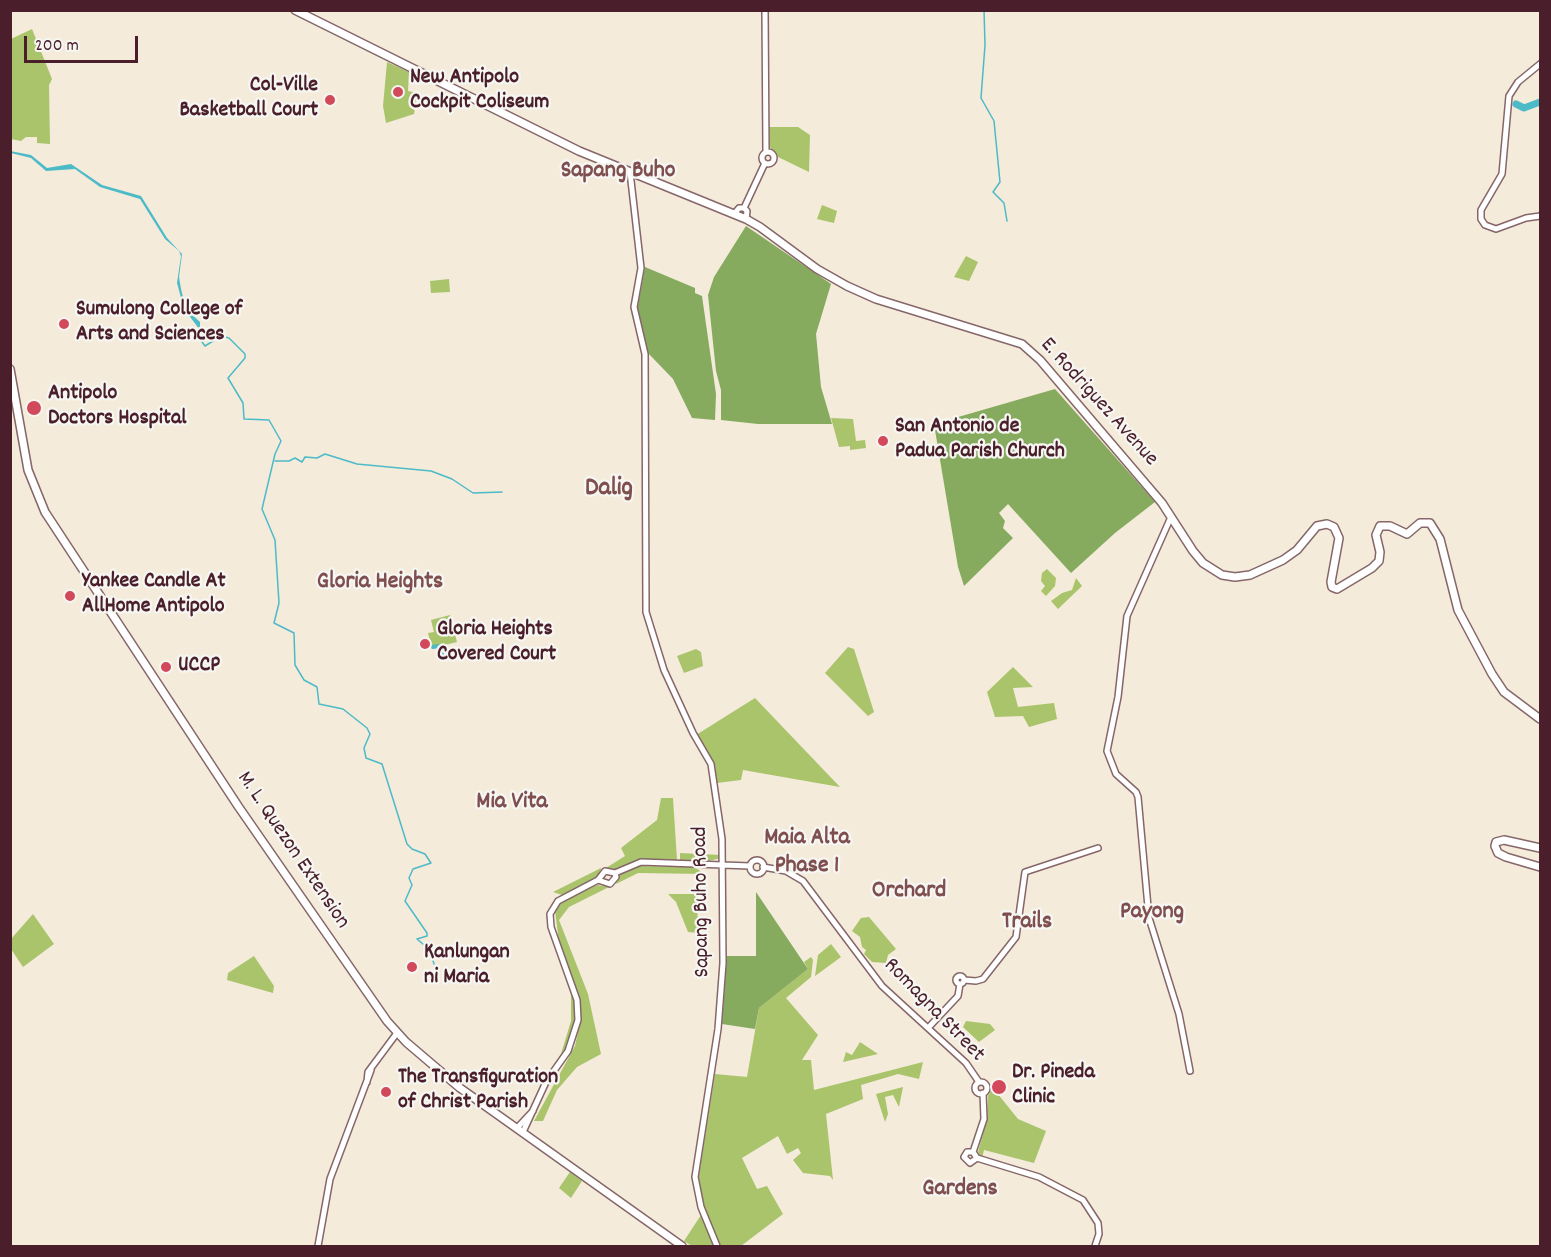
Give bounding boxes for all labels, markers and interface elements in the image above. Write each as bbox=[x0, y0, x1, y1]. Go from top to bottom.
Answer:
scale bar bbox=[27, 24, 141, 62]
text: 200 m bbox=[35, 34, 79, 59]
place label: New Antipolo Cockpit Coliseum bbox=[410, 66, 549, 118]
place label: Col-Ville Basketball Court bbox=[179, 74, 318, 125]
marker: New Antipolo Cockpit Coliseum bbox=[391, 85, 405, 99]
marker: Col-Ville Basketball Court bbox=[323, 93, 337, 107]
district label: Sapang Buho bbox=[561, 159, 675, 187]
place label: Sumulong College of Arts and Sciences bbox=[76, 298, 242, 350]
marker: Sumulong College of Arts and Sciences bbox=[57, 317, 71, 331]
street label: E. Rodriguez Avenue bbox=[1033, 333, 1163, 473]
place label: Antipolo Doctors Hospital bbox=[48, 382, 187, 434]
marker: Antipolo Doctors Hospital bbox=[25, 399, 43, 417]
place label: San Antonio de Padua Parish Church bbox=[895, 415, 1065, 466]
marker: San Antonio de Padua Parish Church bbox=[876, 434, 890, 448]
district label: Dalig bbox=[585, 474, 633, 506]
place label: Yankee Candle At AllHome Antipolo bbox=[82, 570, 226, 622]
district label: Gloria Heights bbox=[317, 570, 443, 598]
marker: Yankee Candle At AllHome Antipolo bbox=[63, 589, 77, 603]
place label: Gloria Heights Covered Court bbox=[437, 618, 556, 670]
marker: Gloria Heights Covered Court bbox=[418, 637, 432, 651]
place label: UCCP bbox=[178, 654, 220, 680]
marker: UCCP bbox=[159, 660, 173, 674]
street label: M. L. Quezon Extension bbox=[230, 767, 354, 935]
district label: Mia Vita bbox=[476, 790, 548, 818]
street label: Sapang Buho Road bbox=[688, 826, 718, 978]
district label: Maia Alta Phase 1 bbox=[764, 826, 850, 882]
district label: Orchard bbox=[872, 879, 946, 907]
district label: Payong bbox=[1120, 900, 1184, 928]
district label: Trails bbox=[1002, 910, 1052, 938]
place label: Kanlungan ni Maria bbox=[424, 941, 510, 992]
street label: Romagna Street bbox=[877, 953, 989, 1069]
marker: Kanlungan ni Maria bbox=[405, 960, 419, 974]
place label: Dr. Pineda Clinic bbox=[1012, 1061, 1095, 1112]
place label: The Transfiguration of Christ Parish bbox=[398, 1066, 558, 1118]
marker: Dr. Pineda Clinic bbox=[990, 1078, 1008, 1096]
marker: The Transfiguration of Christ Parish bbox=[379, 1085, 393, 1099]
district label: Gardens bbox=[922, 1177, 998, 1205]

